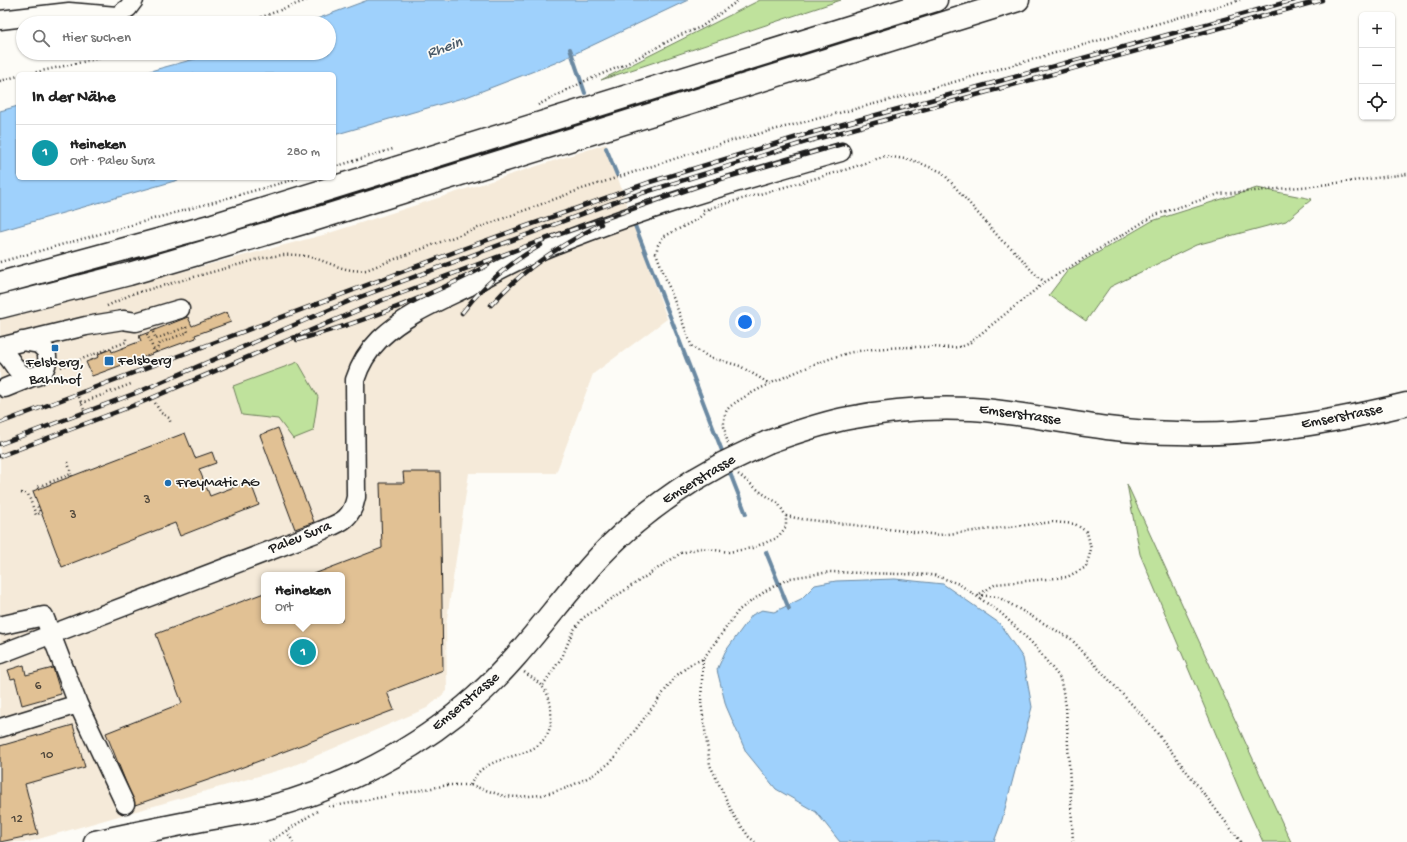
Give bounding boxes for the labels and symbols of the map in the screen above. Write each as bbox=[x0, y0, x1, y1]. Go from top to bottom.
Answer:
water label: Rhein bbox=[425, 34, 466, 64]
your location bbox=[735, 312, 755, 332]
marker: Felsberg, Bahnhof bbox=[50, 343, 60, 353]
place label: Felsberg bbox=[117, 352, 172, 370]
place label: Felsberg, Bahnhof bbox=[25, 354, 84, 389]
marker: Felsberg bbox=[103, 355, 115, 367]
street label: Emserstrasse bbox=[978, 400, 1062, 430]
street label: Emserstrasse bbox=[1300, 400, 1385, 434]
street label: Emserstrasse bbox=[659, 451, 739, 509]
place label: FreyMatic AG bbox=[175, 474, 260, 492]
marker: FreyMatic AG bbox=[163, 478, 173, 488]
house number: 3 bbox=[143, 493, 151, 508]
house number: 3 bbox=[69, 508, 77, 523]
street label: Paleu Sura bbox=[265, 517, 335, 559]
pin: 1 bbox=[290, 637, 316, 667]
street label: Emserstrasse bbox=[429, 668, 504, 735]
house number: 6 bbox=[35, 679, 42, 694]
house number: 10 bbox=[40, 748, 54, 763]
house number: 12 bbox=[10, 812, 23, 827]

